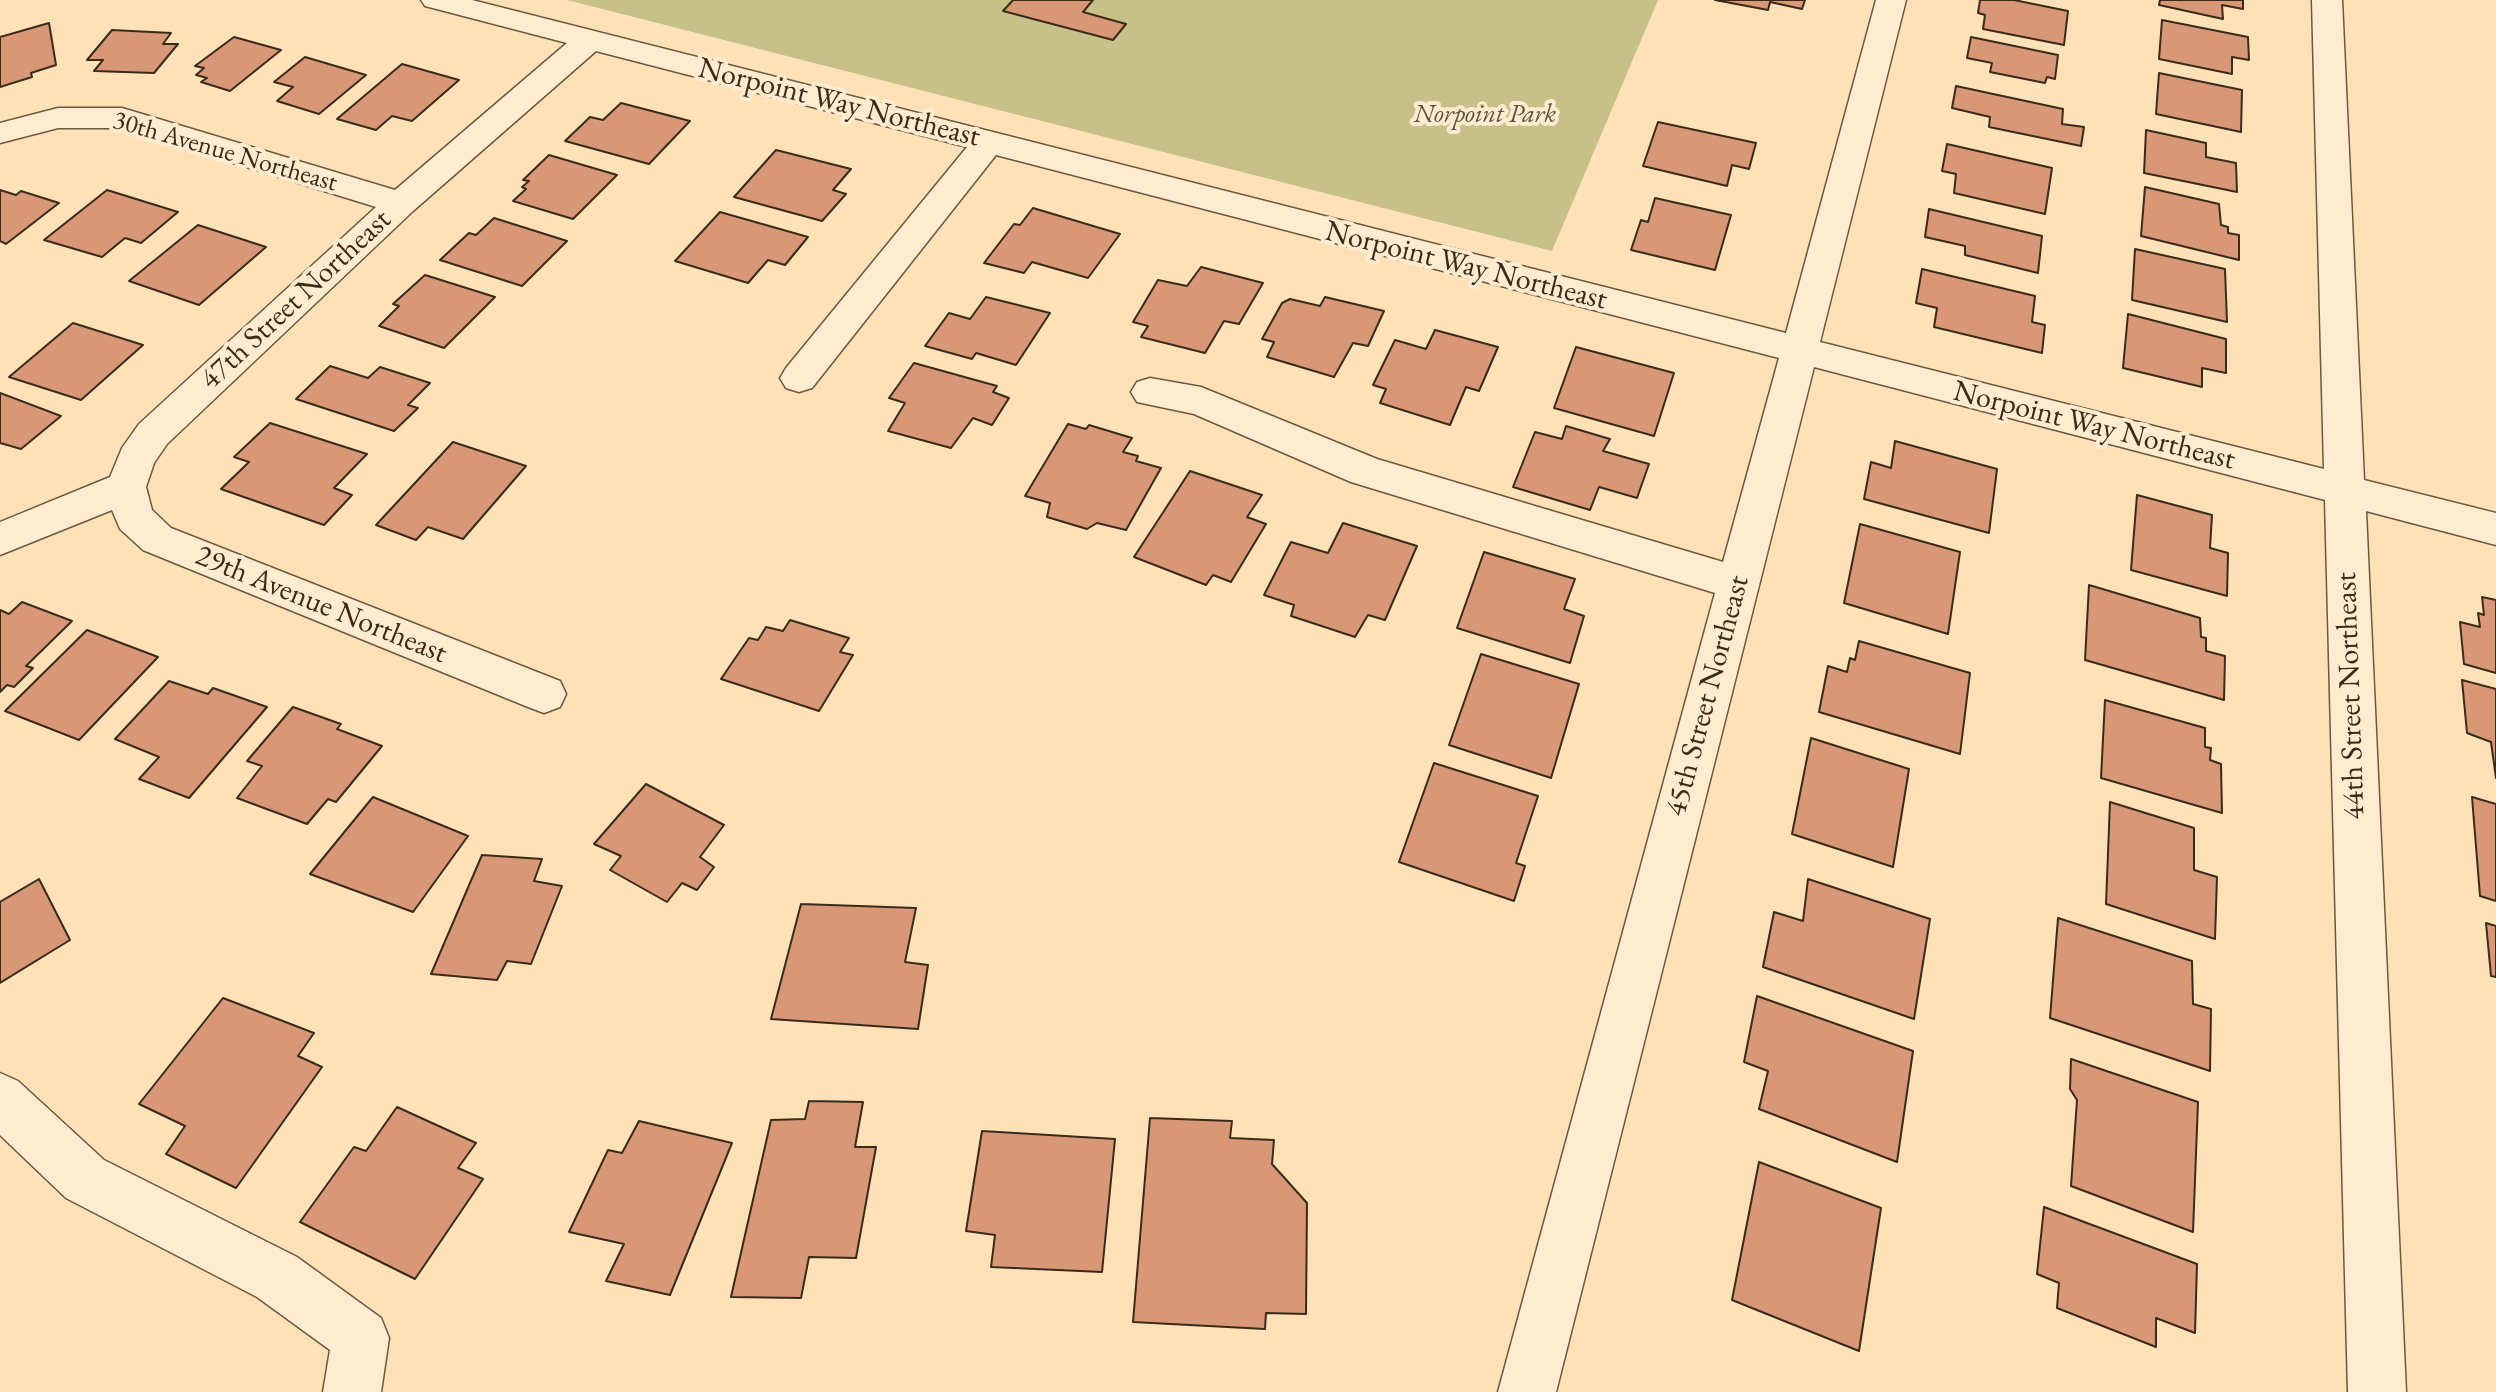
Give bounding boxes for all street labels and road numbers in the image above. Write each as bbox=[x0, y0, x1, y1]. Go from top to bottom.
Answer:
street label: Norpoint Way Northeast bbox=[694, 51, 984, 155]
street label: 30th Avenue Northeast bbox=[109, 105, 341, 199]
street label: 47th Street Northeast bbox=[193, 202, 399, 398]
street label: Norpoint Way Northeast bbox=[1321, 214, 1611, 318]
street label: Norpoint Way Northeast bbox=[1949, 374, 2239, 478]
street label: 29th Avenue Northeast bbox=[190, 538, 452, 672]
street label: 45th Street Northeast bbox=[1659, 572, 1757, 820]
street label: 44th Street Northeast bbox=[2329, 572, 2373, 820]

